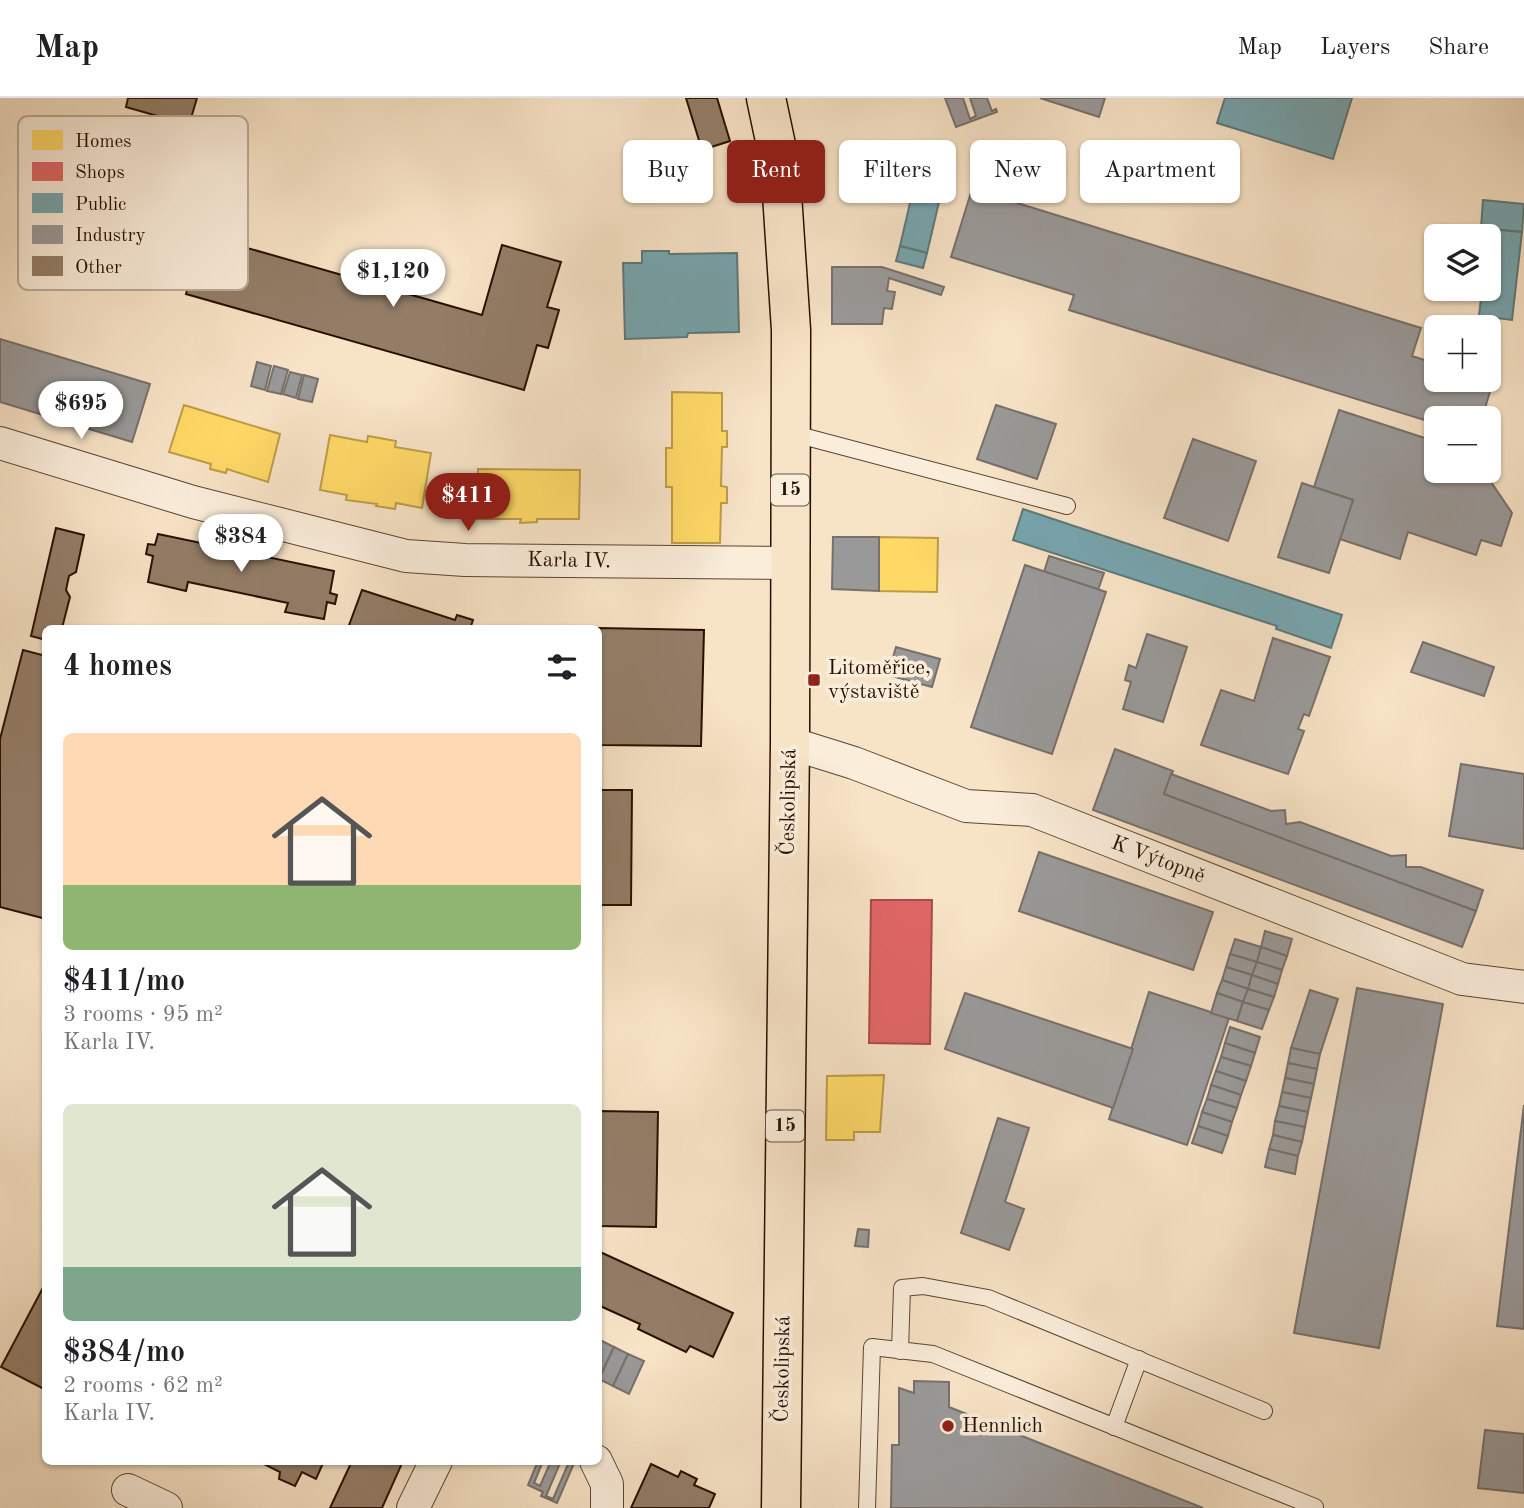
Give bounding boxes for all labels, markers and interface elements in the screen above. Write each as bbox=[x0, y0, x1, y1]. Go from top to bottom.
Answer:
text: Map bbox=[35, 32, 99, 65]
text: Map bbox=[1238, 36, 1282, 60]
text: Layers bbox=[1320, 36, 1390, 60]
text: Share bbox=[1428, 36, 1489, 60]
legend bbox=[18, 116, 248, 290]
text: Homes bbox=[75, 133, 131, 152]
chip: Buy bbox=[623, 140, 713, 203]
chip: Rent bbox=[727, 140, 825, 203]
chip: Filters bbox=[839, 140, 956, 203]
chip: New bbox=[970, 140, 1066, 203]
chip: Apartment bbox=[1080, 140, 1240, 203]
text: Shops bbox=[75, 164, 125, 183]
text: Public bbox=[75, 196, 126, 215]
map controls bbox=[1424, 224, 1501, 483]
button: layers bbox=[1424, 224, 1501, 301]
text: Industry bbox=[75, 227, 146, 246]
pin: $1,120 bbox=[336, 250, 450, 309]
text: Other bbox=[75, 259, 122, 278]
text: $1,120 bbox=[356, 260, 430, 283]
button: + bbox=[1424, 315, 1501, 392]
pin: $695 bbox=[40, 382, 122, 441]
text: $695 bbox=[54, 392, 108, 415]
button: − bbox=[1424, 406, 1501, 483]
pin: $411 bbox=[427, 474, 509, 533]
road number: 15 bbox=[771, 474, 809, 506]
text: $411 bbox=[441, 484, 495, 507]
pin: $384 bbox=[200, 514, 282, 574]
text: $384 bbox=[214, 525, 268, 548]
street label: Karla IV. bbox=[527, 550, 611, 572]
icon: filters bbox=[543, 648, 581, 686]
text: 4 homes bbox=[63, 652, 172, 682]
place label: Litoměřice, výstaviště bbox=[828, 658, 931, 703]
marker: Litoměřice, výstaviště bbox=[806, 672, 822, 688]
street label: Českolipská bbox=[774, 748, 800, 856]
icon: home bbox=[259, 778, 385, 904]
street label: K Výtopně bbox=[1108, 833, 1208, 887]
text: $411/mo bbox=[63, 967, 185, 997]
text: 3 rooms · 95 m² bbox=[63, 1003, 223, 1026]
text: Karla IV. bbox=[63, 1031, 155, 1054]
road number: 15 bbox=[766, 1110, 804, 1142]
icon: home bbox=[259, 1149, 385, 1275]
street label: Českolipská bbox=[768, 1315, 794, 1423]
text: $384/mo bbox=[63, 1338, 185, 1368]
text: 2 rooms · 62 m² bbox=[63, 1374, 223, 1397]
text: Karla IV. bbox=[63, 1402, 155, 1425]
place label: Hennlich bbox=[962, 1416, 1043, 1437]
marker: Hennlich bbox=[940, 1418, 956, 1434]

